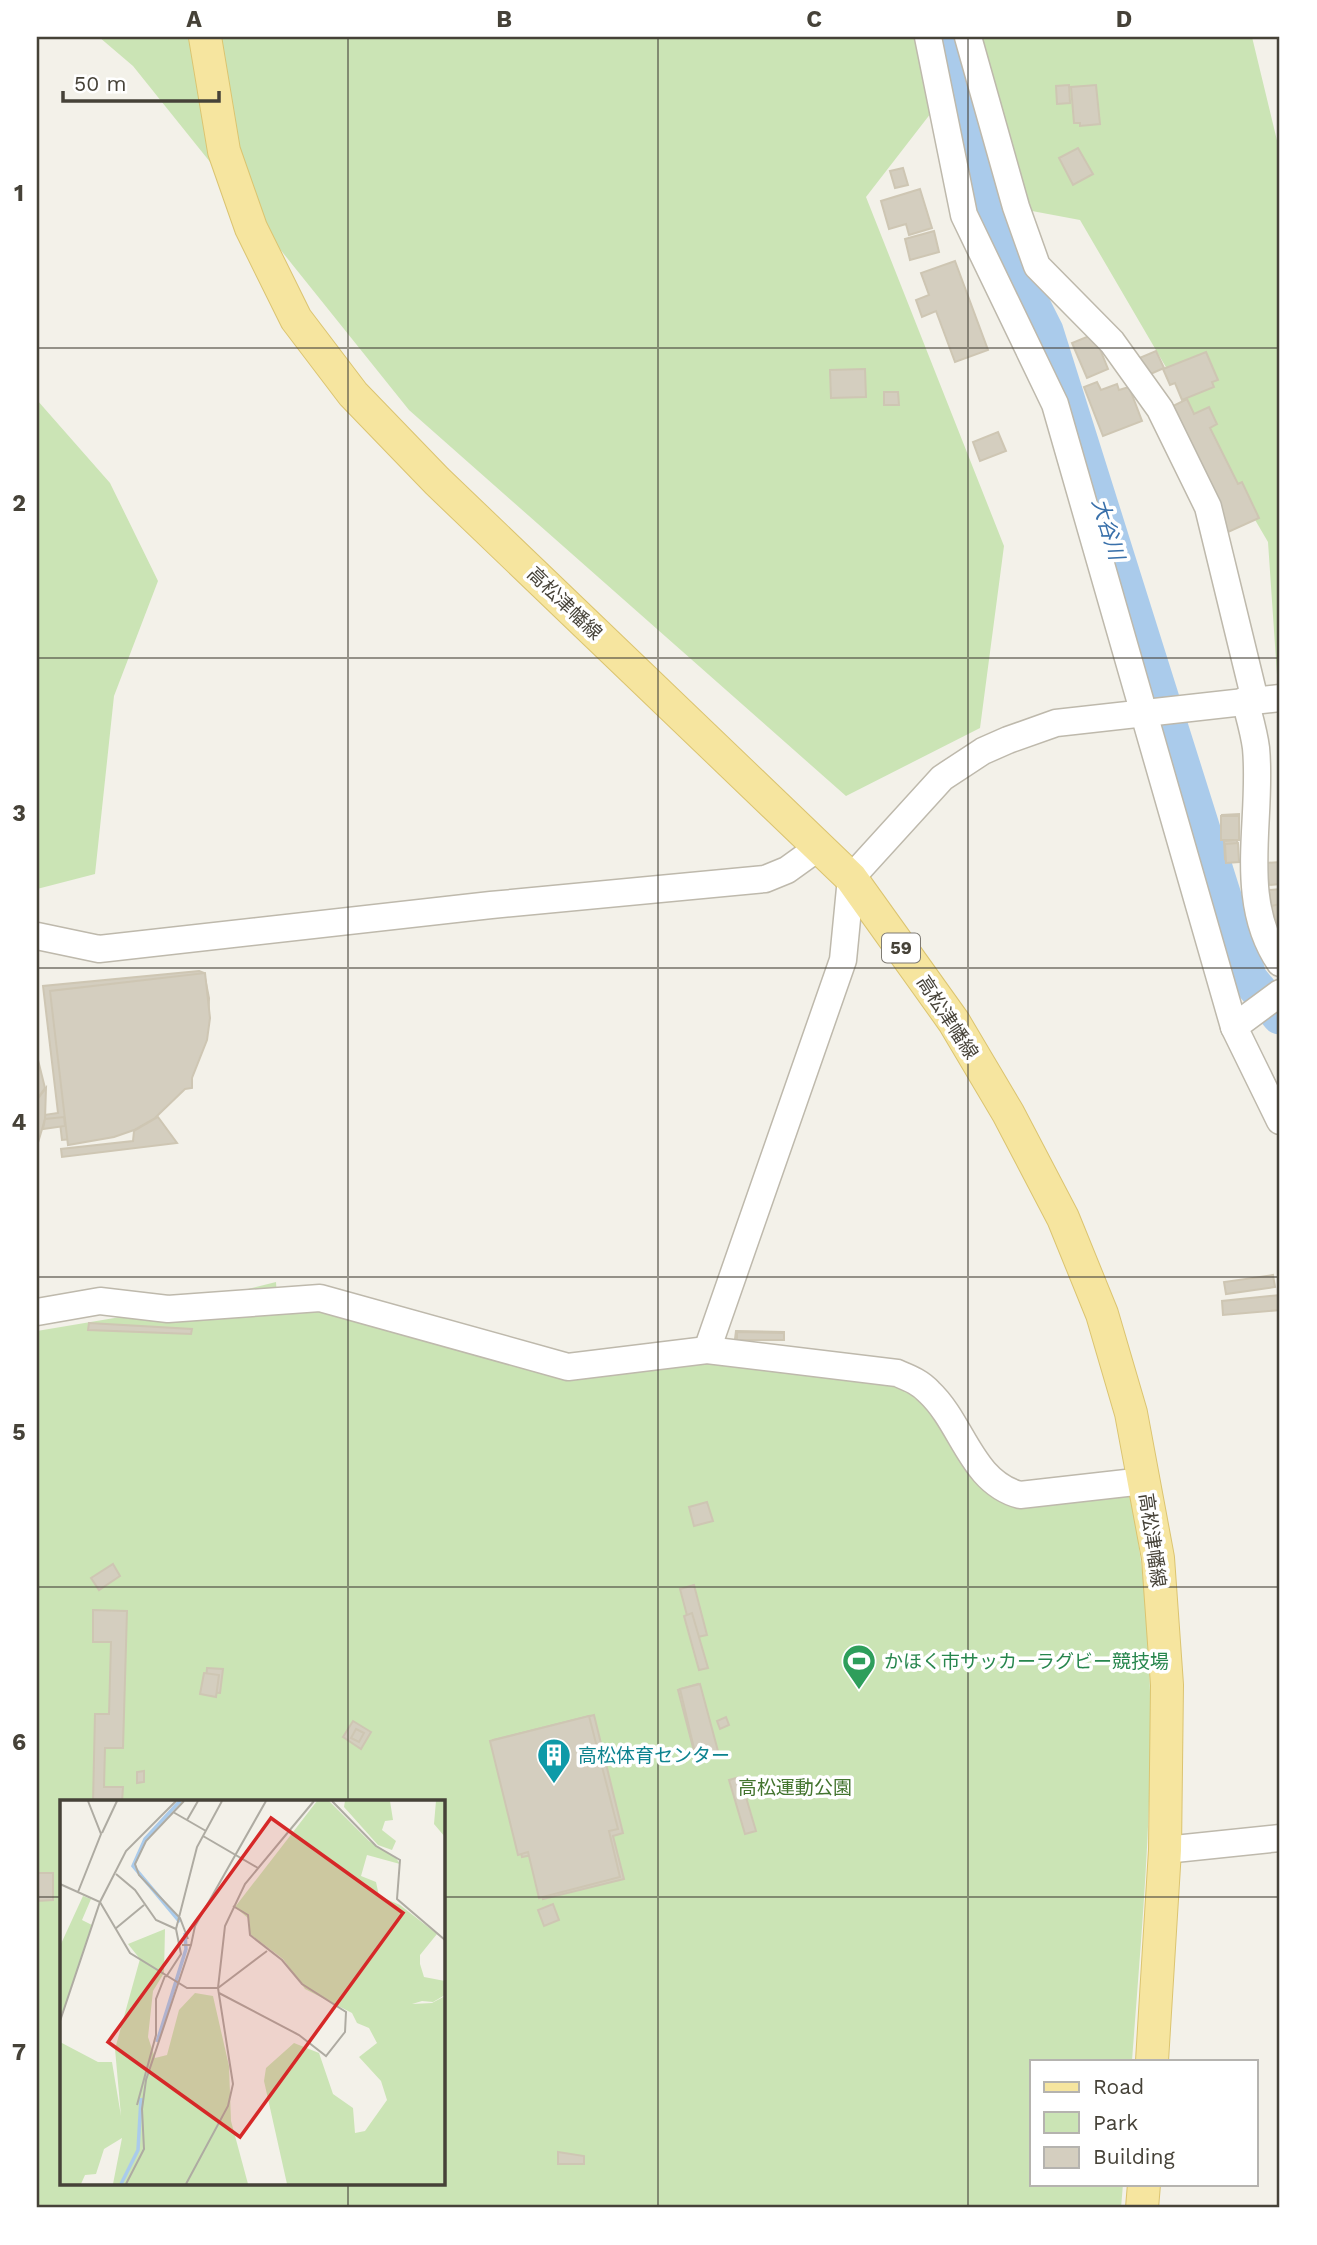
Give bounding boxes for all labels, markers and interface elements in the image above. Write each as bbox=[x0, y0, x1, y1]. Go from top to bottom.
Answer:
text: A bbox=[186, 6, 202, 33]
text: B bbox=[496, 6, 512, 33]
text: C bbox=[806, 6, 822, 33]
text: D bbox=[1116, 6, 1132, 33]
scale bar bbox=[63, 60, 219, 104]
text: 50 m bbox=[74, 71, 126, 96]
text: 1 bbox=[14, 180, 24, 207]
text: 2 bbox=[12, 490, 26, 517]
water label: 大谷川 bbox=[1087, 495, 1130, 565]
street label: 高松津幡線 bbox=[522, 562, 607, 645]
text: 3 bbox=[12, 800, 26, 827]
road number: 59 bbox=[882, 933, 920, 962]
street label: 高松津幡線 bbox=[912, 971, 983, 1063]
text: 4 bbox=[12, 1109, 27, 1136]
text: 5 bbox=[12, 1419, 26, 1446]
street label: 高松津幡線 bbox=[1135, 1491, 1171, 1589]
sports icon: かほく市サッカーラグビー競技場 bbox=[840, 1642, 878, 1691]
place label: かほく市サッカーラグビー競技場 bbox=[884, 1650, 1169, 1673]
text: 6 bbox=[12, 1729, 26, 1756]
building icon: 高松体育センター bbox=[535, 1736, 573, 1785]
place label: 高松体育センター bbox=[578, 1744, 730, 1767]
park label: 高松運動公園 bbox=[738, 1776, 852, 1799]
inset map bbox=[60, 1800, 444, 2186]
text: 7 bbox=[12, 2039, 26, 2066]
legend bbox=[1030, 2060, 1258, 2186]
text: Road bbox=[1093, 2074, 1144, 2099]
text: Park bbox=[1093, 2110, 1138, 2135]
text: Building bbox=[1093, 2144, 1175, 2169]

